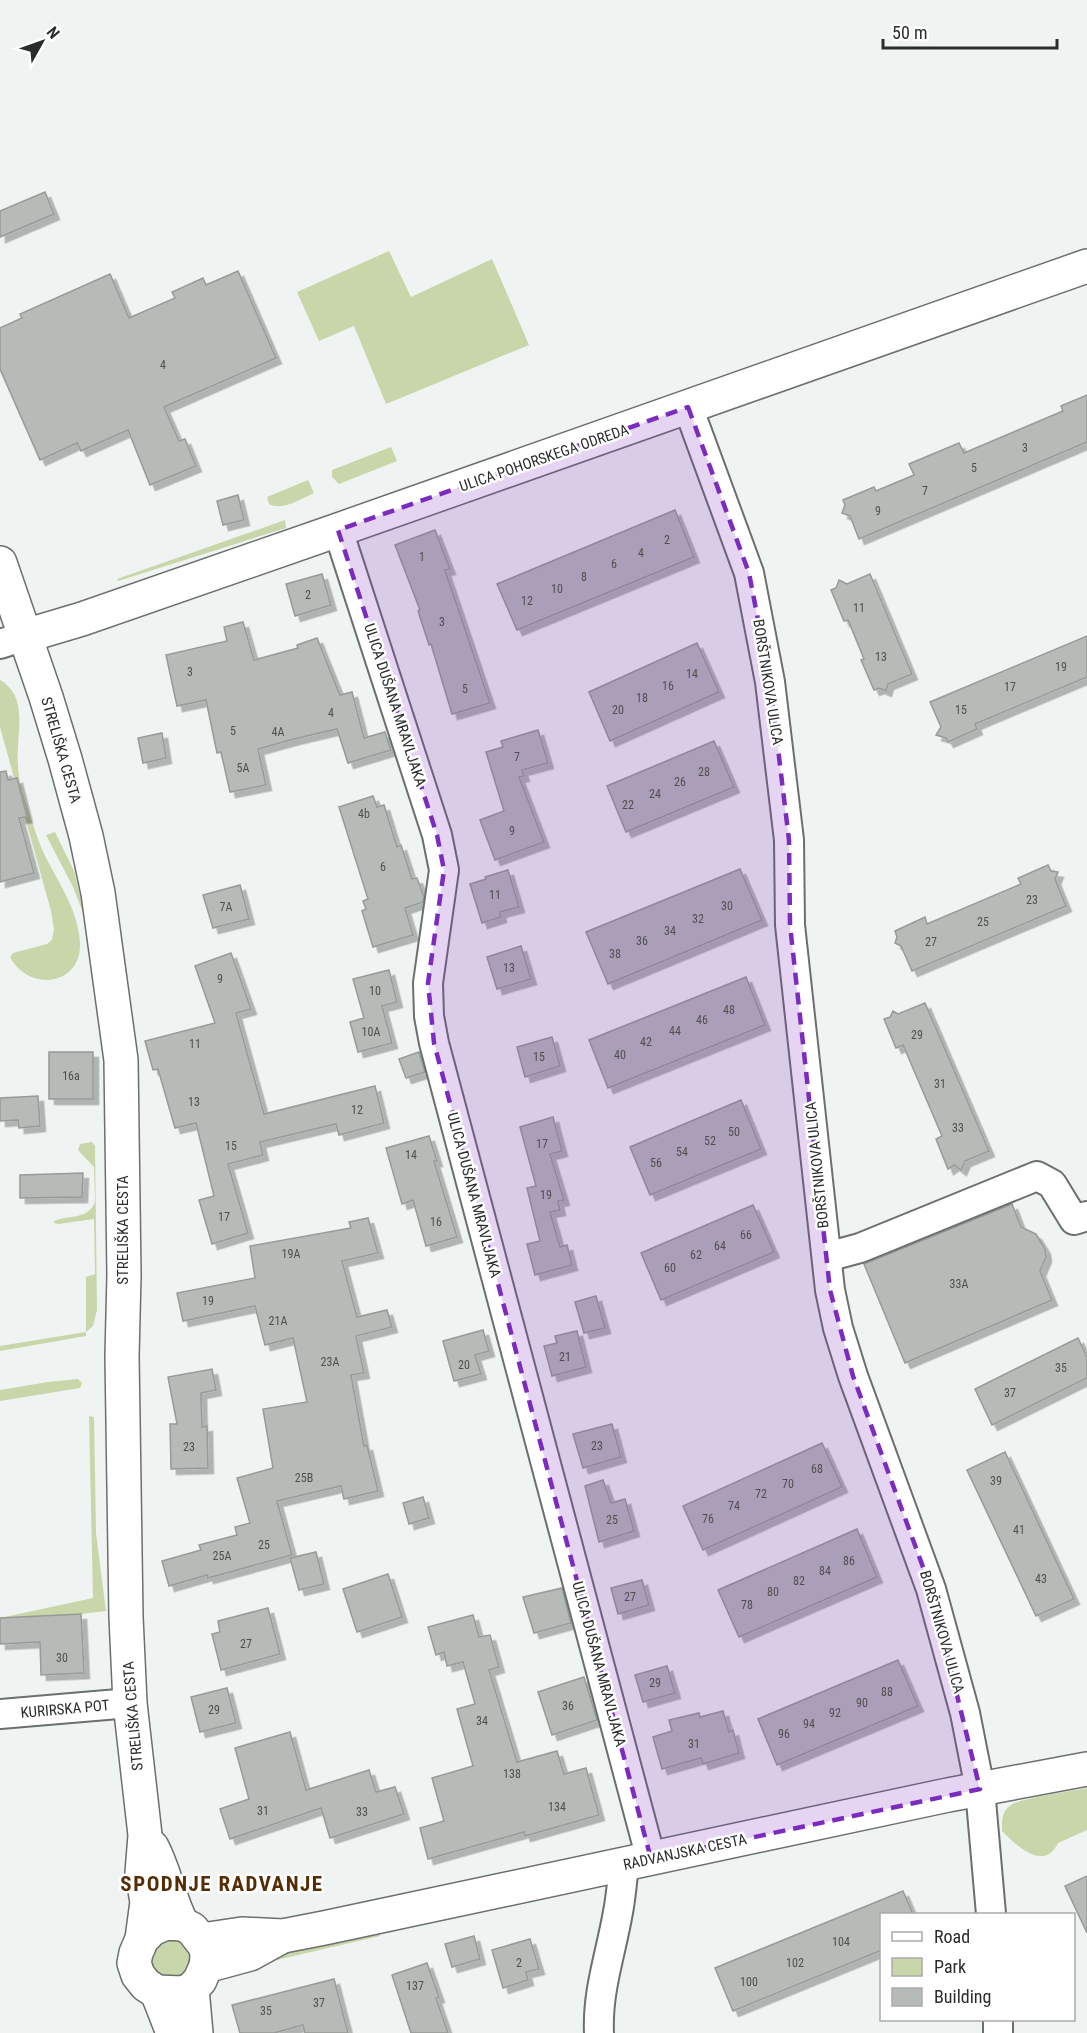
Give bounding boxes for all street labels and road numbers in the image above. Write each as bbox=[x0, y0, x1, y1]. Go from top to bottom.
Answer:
street label: ULICA POHORSKEGA ODREDA bbox=[457, 420, 631, 495]
street label: BORŠTNIKOVA ULICA bbox=[749, 618, 787, 746]
street label: ULICA DUŠANA MRAVLJAKA bbox=[360, 621, 430, 789]
street label: STRELIŠKA CESTA bbox=[37, 695, 85, 805]
street label: BORŠTNIKOVA ULICA bbox=[801, 1101, 833, 1229]
street label: ULICA DUŠANA MRAVLJAKA bbox=[443, 1110, 505, 1280]
street label: STRELIŠKA CESTA bbox=[114, 1175, 132, 1285]
street label: BORŠTNIKOVA ULICA bbox=[916, 1568, 968, 1696]
street label: ULICA DUŠANA MRAVLJAKA bbox=[568, 1579, 630, 1749]
street label: STRELIŠKA CESTA bbox=[119, 1660, 147, 1771]
street label: KURIRSKA POT bbox=[20, 1696, 110, 1722]
street label: RADVANJSKA CESTA bbox=[622, 1830, 749, 1874]

